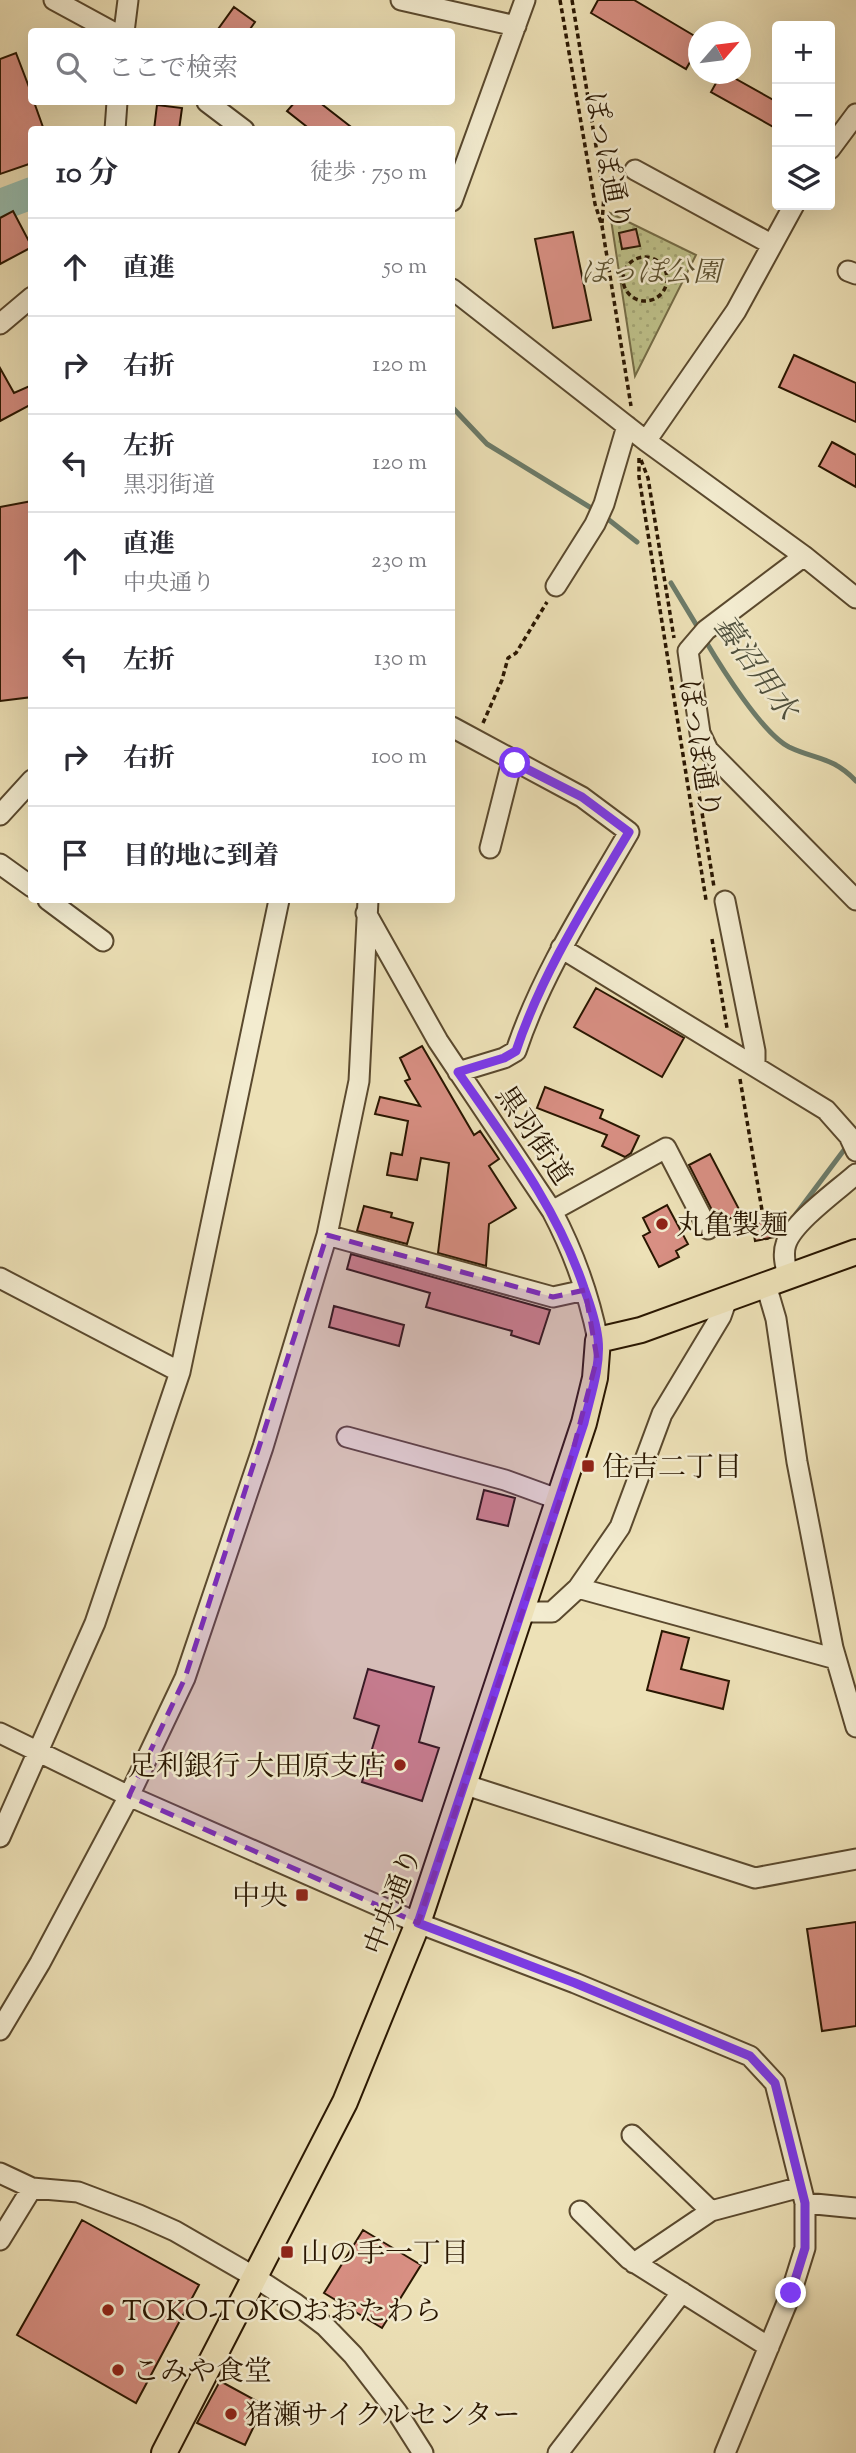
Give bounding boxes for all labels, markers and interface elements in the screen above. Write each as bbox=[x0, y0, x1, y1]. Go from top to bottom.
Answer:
north arrow bbox=[688, 21, 751, 84]
map controls bbox=[772, 21, 835, 210]
button: + bbox=[772, 21, 835, 84]
search box bbox=[28, 28, 455, 105]
icon: search bbox=[52, 48, 90, 86]
text: ここで検索 bbox=[108, 51, 238, 88]
button: − bbox=[772, 84, 835, 147]
street label: ぽっぽ通り bbox=[573, 89, 639, 234]
button: layers bbox=[772, 147, 835, 210]
text: 10 分 bbox=[56, 153, 118, 196]
text: 徒歩 · 750 m bbox=[310, 157, 427, 190]
icon: ahead bbox=[56, 248, 94, 286]
text: 直進 bbox=[123, 251, 175, 288]
text: 50 m bbox=[383, 251, 427, 284]
park label: ぽっぽ公園 bbox=[581, 254, 725, 294]
icon: right bbox=[56, 346, 94, 384]
text: 右折 bbox=[123, 349, 175, 386]
text: 120 m bbox=[372, 349, 427, 382]
text: 左折 bbox=[123, 429, 175, 466]
icon: left bbox=[56, 444, 94, 482]
text: 120 m bbox=[372, 447, 427, 480]
text: 黒羽街道 bbox=[123, 470, 215, 503]
text: 直進 bbox=[123, 527, 175, 564]
icon: ahead bbox=[56, 542, 94, 580]
text: 230 m bbox=[371, 545, 427, 578]
text: 中央通り bbox=[123, 568, 215, 601]
water label: 蟇沼用水 bbox=[701, 607, 808, 732]
icon: left bbox=[56, 640, 94, 678]
text: 左折 bbox=[123, 643, 175, 680]
text: 130 m bbox=[374, 643, 427, 676]
street label: ぽっぽ通り bbox=[667, 677, 729, 822]
icon: right bbox=[56, 738, 94, 776]
text: 右折 bbox=[123, 741, 175, 778]
text: 100 m bbox=[371, 741, 427, 774]
route start bbox=[499, 747, 530, 778]
icon: arrive bbox=[56, 836, 94, 874]
text: 目的地に到着 bbox=[123, 839, 279, 876]
street label: 黒羽街道 bbox=[485, 1079, 580, 1194]
place label: 丸亀製麺 bbox=[676, 1207, 788, 1247]
marker: 丸亀製麺 bbox=[654, 1216, 670, 1232]
place label: 住吉二丁目 bbox=[602, 1449, 742, 1489]
marker: 住吉二丁目 bbox=[580, 1458, 596, 1474]
place label: 足利銀行 大田原支店 bbox=[128, 1748, 386, 1788]
marker: 足利銀行 大田原支店 bbox=[392, 1757, 408, 1773]
street label: 中央通り bbox=[356, 1843, 434, 1962]
place label: 中央 bbox=[232, 1878, 288, 1918]
marker: 中央 bbox=[294, 1887, 310, 1903]
place label: 山の手一丁目 bbox=[301, 2235, 469, 2275]
marker: 山の手一丁目 bbox=[279, 2244, 295, 2260]
route end bbox=[775, 2277, 806, 2308]
place label: TOKO-TOKOおおたわら bbox=[122, 2293, 442, 2333]
marker: TOKO-TOKOおおたわら bbox=[100, 2302, 116, 2318]
place label: こみや食堂 bbox=[132, 2353, 272, 2393]
marker: こみや食堂 bbox=[110, 2362, 126, 2378]
place label: 猪瀬サイクルセンター bbox=[245, 2397, 521, 2437]
marker: 猪瀬サイクルセンター bbox=[223, 2406, 239, 2422]

